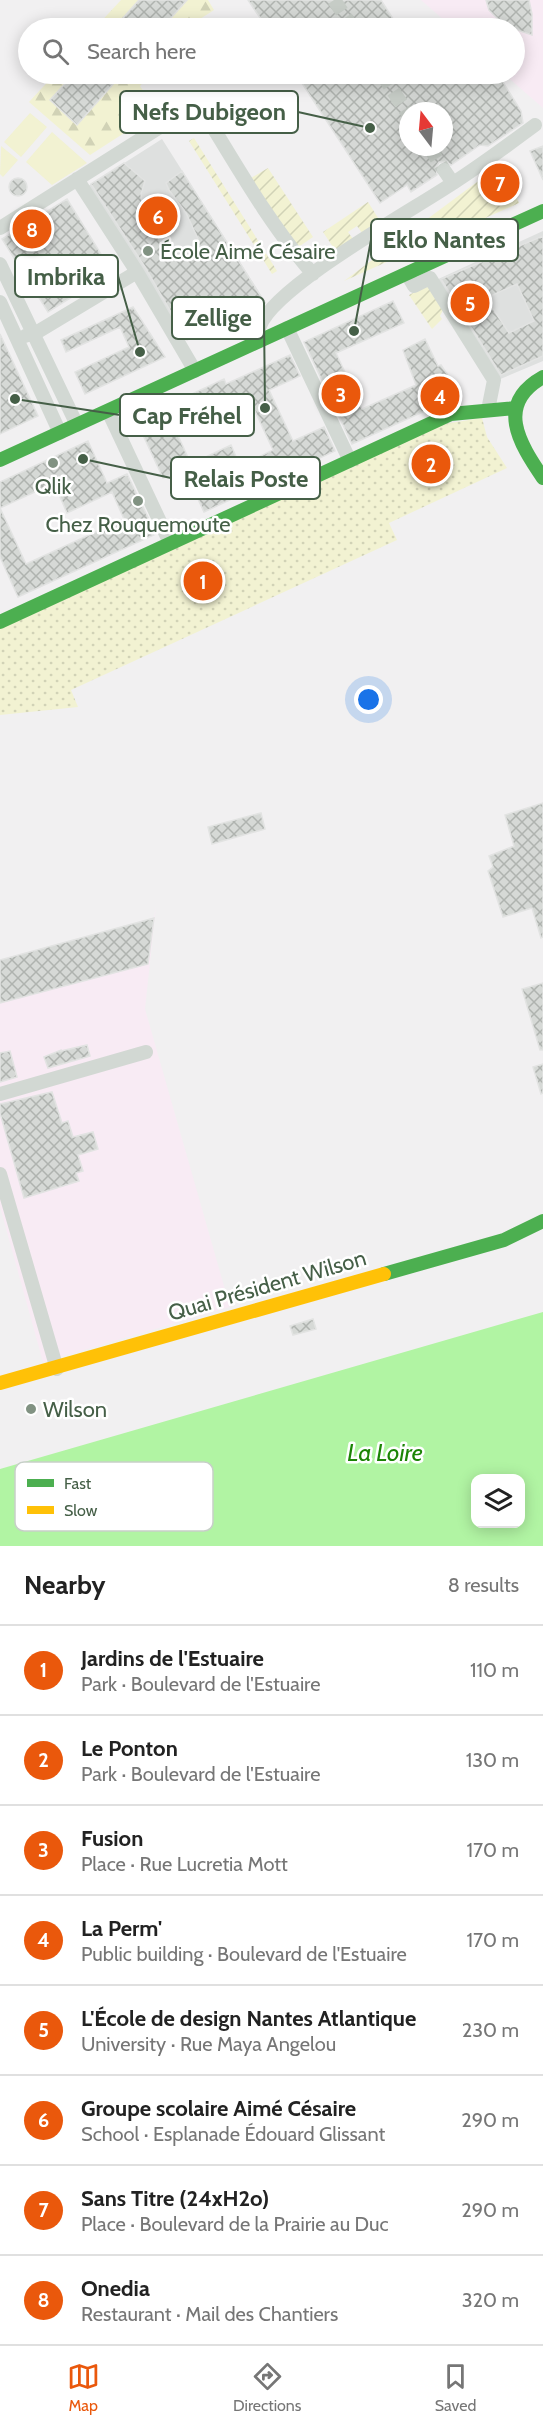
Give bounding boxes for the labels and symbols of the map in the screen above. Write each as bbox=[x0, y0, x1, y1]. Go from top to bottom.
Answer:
callout: Nefs Dubigeon bbox=[120, 91, 298, 133]
text: Nefs Dubigeon bbox=[132, 97, 286, 126]
north arrow bbox=[399, 102, 453, 156]
pin: 7 bbox=[480, 160, 520, 206]
pin: 6 bbox=[138, 194, 178, 238]
pin: 8 bbox=[12, 206, 51, 252]
callout: Eklo Nantes bbox=[371, 219, 518, 261]
text: Eklo Nantes bbox=[382, 225, 506, 254]
place label: École Aimé Césaire bbox=[160, 238, 336, 265]
marker: École Aimé Césaire bbox=[141, 244, 155, 258]
callout: Imbrika bbox=[15, 255, 118, 297]
text: Imbrika bbox=[27, 262, 105, 291]
pin: 5 bbox=[450, 280, 490, 326]
callout: Zellige bbox=[172, 297, 264, 339]
text: Zellige bbox=[184, 303, 252, 332]
pin: 3 bbox=[322, 372, 360, 416]
pin: 4 bbox=[420, 374, 460, 418]
callout: Cap Fréhel bbox=[120, 394, 254, 436]
text: Cap Fréhel bbox=[132, 401, 242, 430]
pin: 2 bbox=[412, 442, 450, 486]
marker: Qlik bbox=[46, 456, 60, 470]
callout: Relais Poste bbox=[171, 457, 320, 499]
text: Relais Poste bbox=[184, 464, 308, 493]
place label: Qlik bbox=[35, 473, 71, 500]
marker: Chez Rouquemoute bbox=[131, 494, 145, 508]
place label: Chez Rouquemoute bbox=[45, 511, 231, 538]
pin: 1 bbox=[184, 558, 222, 604]
your location bbox=[354, 685, 383, 714]
street label: Quai Président Wilson bbox=[165, 1244, 369, 1327]
place label: Wilson bbox=[43, 1396, 107, 1423]
marker: Wilson bbox=[24, 1402, 38, 1416]
water label: La Loire bbox=[347, 1438, 423, 1467]
legend bbox=[15, 1462, 213, 1531]
text: Fast bbox=[64, 1474, 92, 1493]
text: Slow bbox=[64, 1501, 98, 1520]

